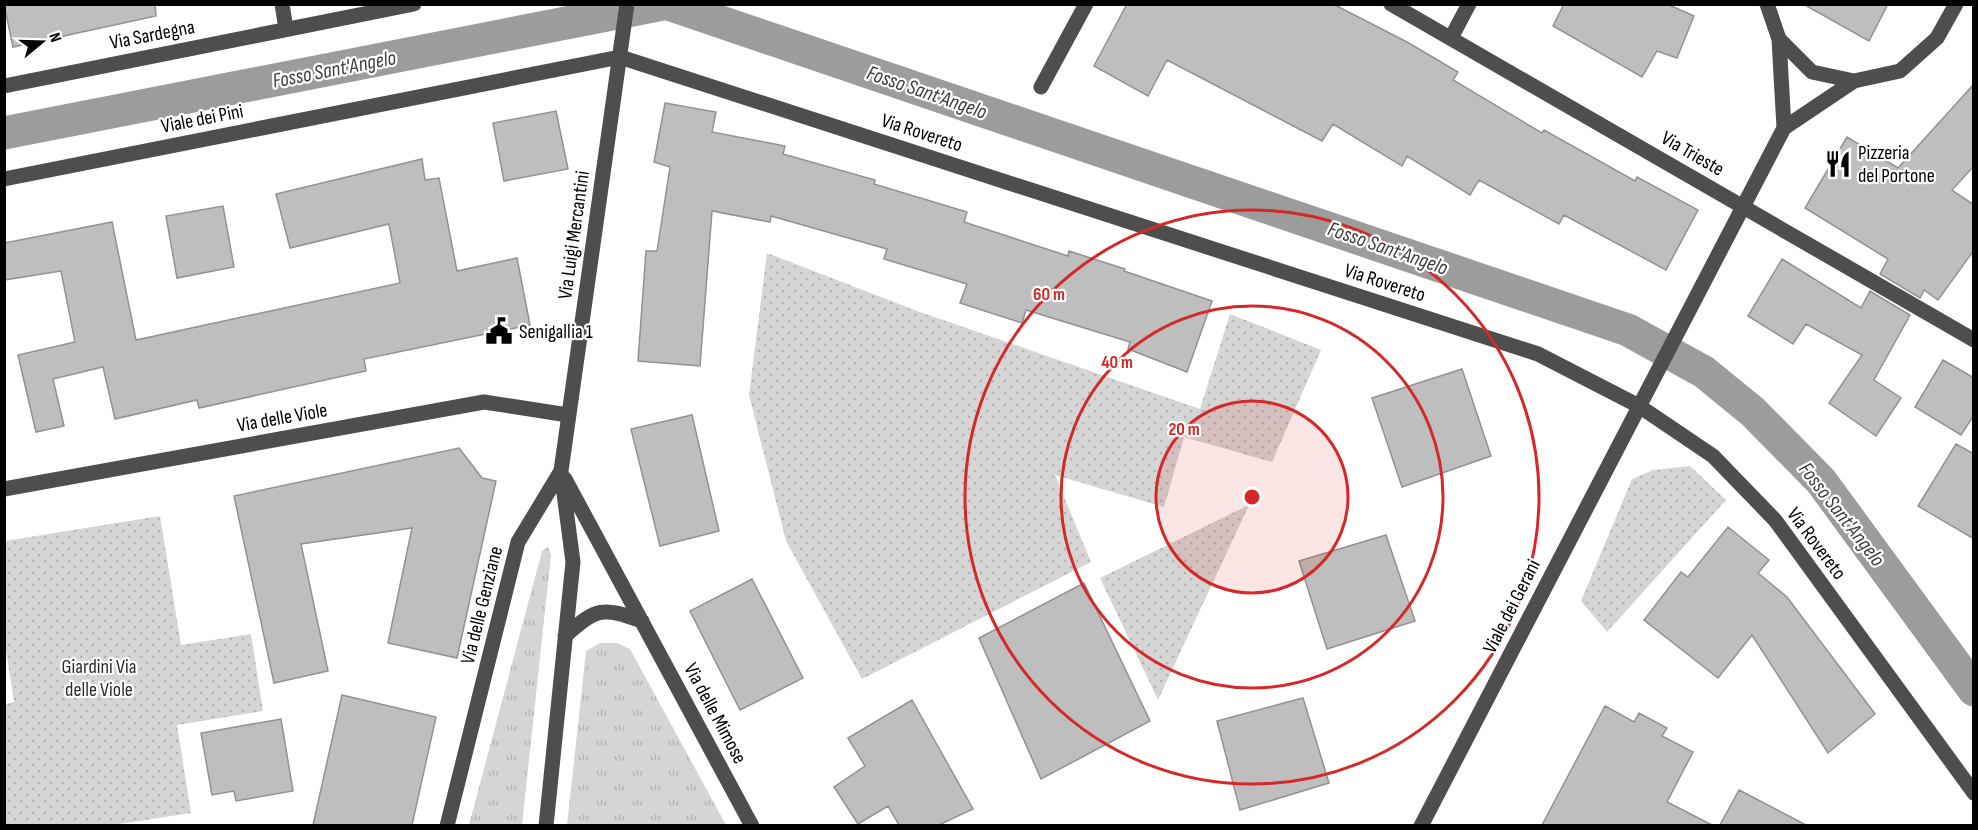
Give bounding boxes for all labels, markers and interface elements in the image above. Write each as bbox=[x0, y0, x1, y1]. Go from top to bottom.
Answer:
north arrow bbox=[12, 12, 72, 72]
street label: Via Sardegna bbox=[108, 15, 197, 55]
text: N bbox=[44, 30, 65, 45]
water label: Fosso Sant'Angelo bbox=[270, 45, 398, 94]
water label: Fosso Sant'Angelo bbox=[864, 60, 991, 125]
street label: Viale dei Pini bbox=[159, 99, 245, 139]
street label: Via Rovereto bbox=[878, 109, 965, 157]
street label: Via Trieste bbox=[1657, 126, 1728, 181]
place label: Pizzeria del Portone bbox=[1858, 141, 1935, 188]
restaurant icon: Pizzeria del Portone bbox=[1823, 149, 1853, 179]
street label: Via Luigi Mercantini bbox=[553, 169, 595, 301]
water label: Fosso Sant'Angelo bbox=[1325, 216, 1452, 281]
street label: Via Rovereto bbox=[1341, 259, 1428, 307]
text: 60 m bbox=[1033, 284, 1065, 305]
public building icon: Senigallia 1 bbox=[484, 316, 514, 346]
place label: Senigallia 1 bbox=[519, 320, 593, 344]
text: 40 m bbox=[1101, 352, 1133, 373]
street label: Via delle Viole bbox=[235, 398, 329, 438]
text: 20 m bbox=[1168, 419, 1200, 440]
water label: Fosso Sant'Angelo bbox=[1793, 457, 1890, 572]
centre of rings bbox=[1242, 487, 1262, 507]
street label: Via Rovereto bbox=[1781, 503, 1851, 584]
street label: Via delle Genziane bbox=[456, 544, 508, 667]
street label: Viale dei Gerani bbox=[1478, 556, 1546, 657]
park label: Giardini Via delle Viole bbox=[62, 655, 136, 702]
street label: Via delle Mimose bbox=[679, 659, 752, 768]

